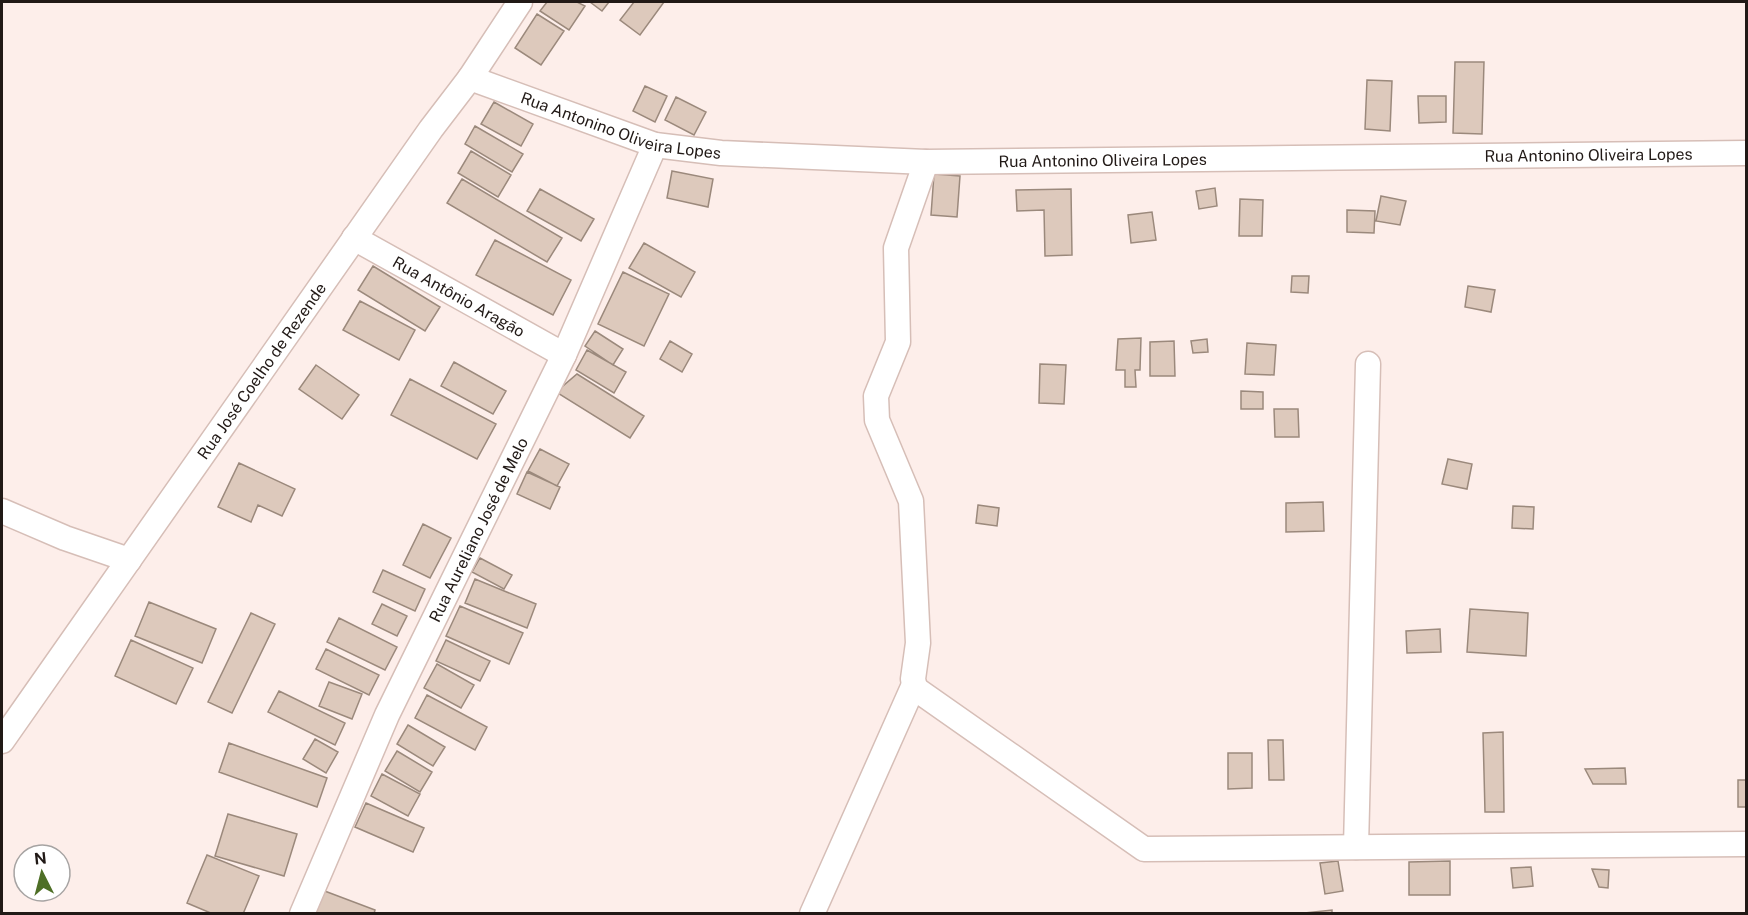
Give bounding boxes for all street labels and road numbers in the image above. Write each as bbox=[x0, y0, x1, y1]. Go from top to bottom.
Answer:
street label: Rua Antonino Oliveira Lopes bbox=[518, 88, 722, 163]
street label: Rua Antonino Oliveira Lopes bbox=[1484, 145, 1693, 166]
street label: Rua Antonino Oliveira Lopes bbox=[998, 150, 1207, 171]
street label: Rua Antônio Aragão bbox=[389, 253, 528, 341]
street label: Rua José Coelho de Rezende bbox=[193, 279, 330, 463]
street label: Rua Aureliano José de Melo bbox=[425, 434, 532, 625]

